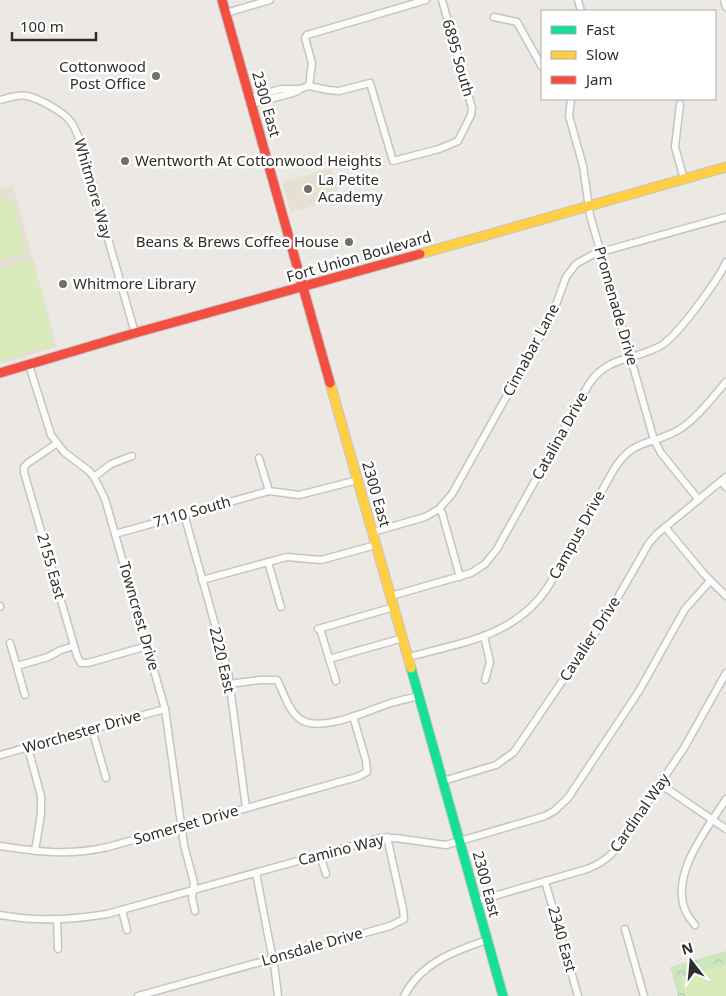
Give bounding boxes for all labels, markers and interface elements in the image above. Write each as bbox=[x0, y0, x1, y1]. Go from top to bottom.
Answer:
scale bar bbox=[12, 10, 96, 42]
legend bbox=[541, 10, 716, 100]
text: 100 m bbox=[20, 16, 64, 36]
street label: 6895 South bbox=[438, 17, 480, 99]
text: Fast bbox=[586, 19, 615, 39]
text: Slow bbox=[586, 44, 619, 64]
place label: Cottonwood Post Office bbox=[59, 56, 146, 93]
street label: 2300 East bbox=[248, 68, 286, 140]
text: Jam bbox=[584, 69, 613, 89]
marker: Cottonwood Post Office bbox=[150, 70, 162, 82]
street label: Whitmore Way bbox=[70, 136, 118, 242]
place label: Wentworth At Cottonwood Heights bbox=[135, 150, 382, 170]
marker: Wentworth At Cottonwood Heights bbox=[119, 155, 131, 167]
place label: La Petite Academy bbox=[318, 169, 383, 206]
marker: La Petite Academy bbox=[302, 183, 314, 195]
street label: Fort Union Boulevard bbox=[284, 226, 434, 286]
place label: Beans & Brews Coffee House bbox=[136, 231, 339, 251]
marker: Beans & Brews Coffee House bbox=[343, 236, 355, 248]
street label: Promenade Drive bbox=[590, 244, 644, 368]
place label: Whitmore Library bbox=[73, 273, 196, 293]
marker: Whitmore Library bbox=[57, 278, 69, 290]
street label: Cinnabar Lane bbox=[497, 300, 563, 399]
street label: Catalina Drive bbox=[527, 388, 592, 483]
street label: 2300 East bbox=[358, 458, 396, 530]
street label: Campus Drive bbox=[543, 487, 609, 582]
street label: 7110 South bbox=[151, 490, 233, 532]
street label: 2155 East bbox=[33, 530, 71, 602]
street label: Towncrest Drive bbox=[115, 559, 165, 672]
street label: Cavalier Drive bbox=[554, 592, 624, 685]
street label: 2220 East bbox=[206, 625, 240, 696]
street label: Worchester Drive bbox=[20, 705, 143, 757]
street label: Cardinal Way bbox=[605, 769, 674, 856]
street label: Somerset Drive bbox=[131, 800, 240, 849]
street label: Camino Way bbox=[296, 829, 386, 869]
street label: 2300 East bbox=[469, 849, 506, 920]
street label: 2340 East bbox=[544, 903, 582, 975]
street label: Lonsdale Drive bbox=[259, 922, 365, 970]
north arrow bbox=[666, 936, 716, 986]
text: N bbox=[679, 937, 695, 959]

